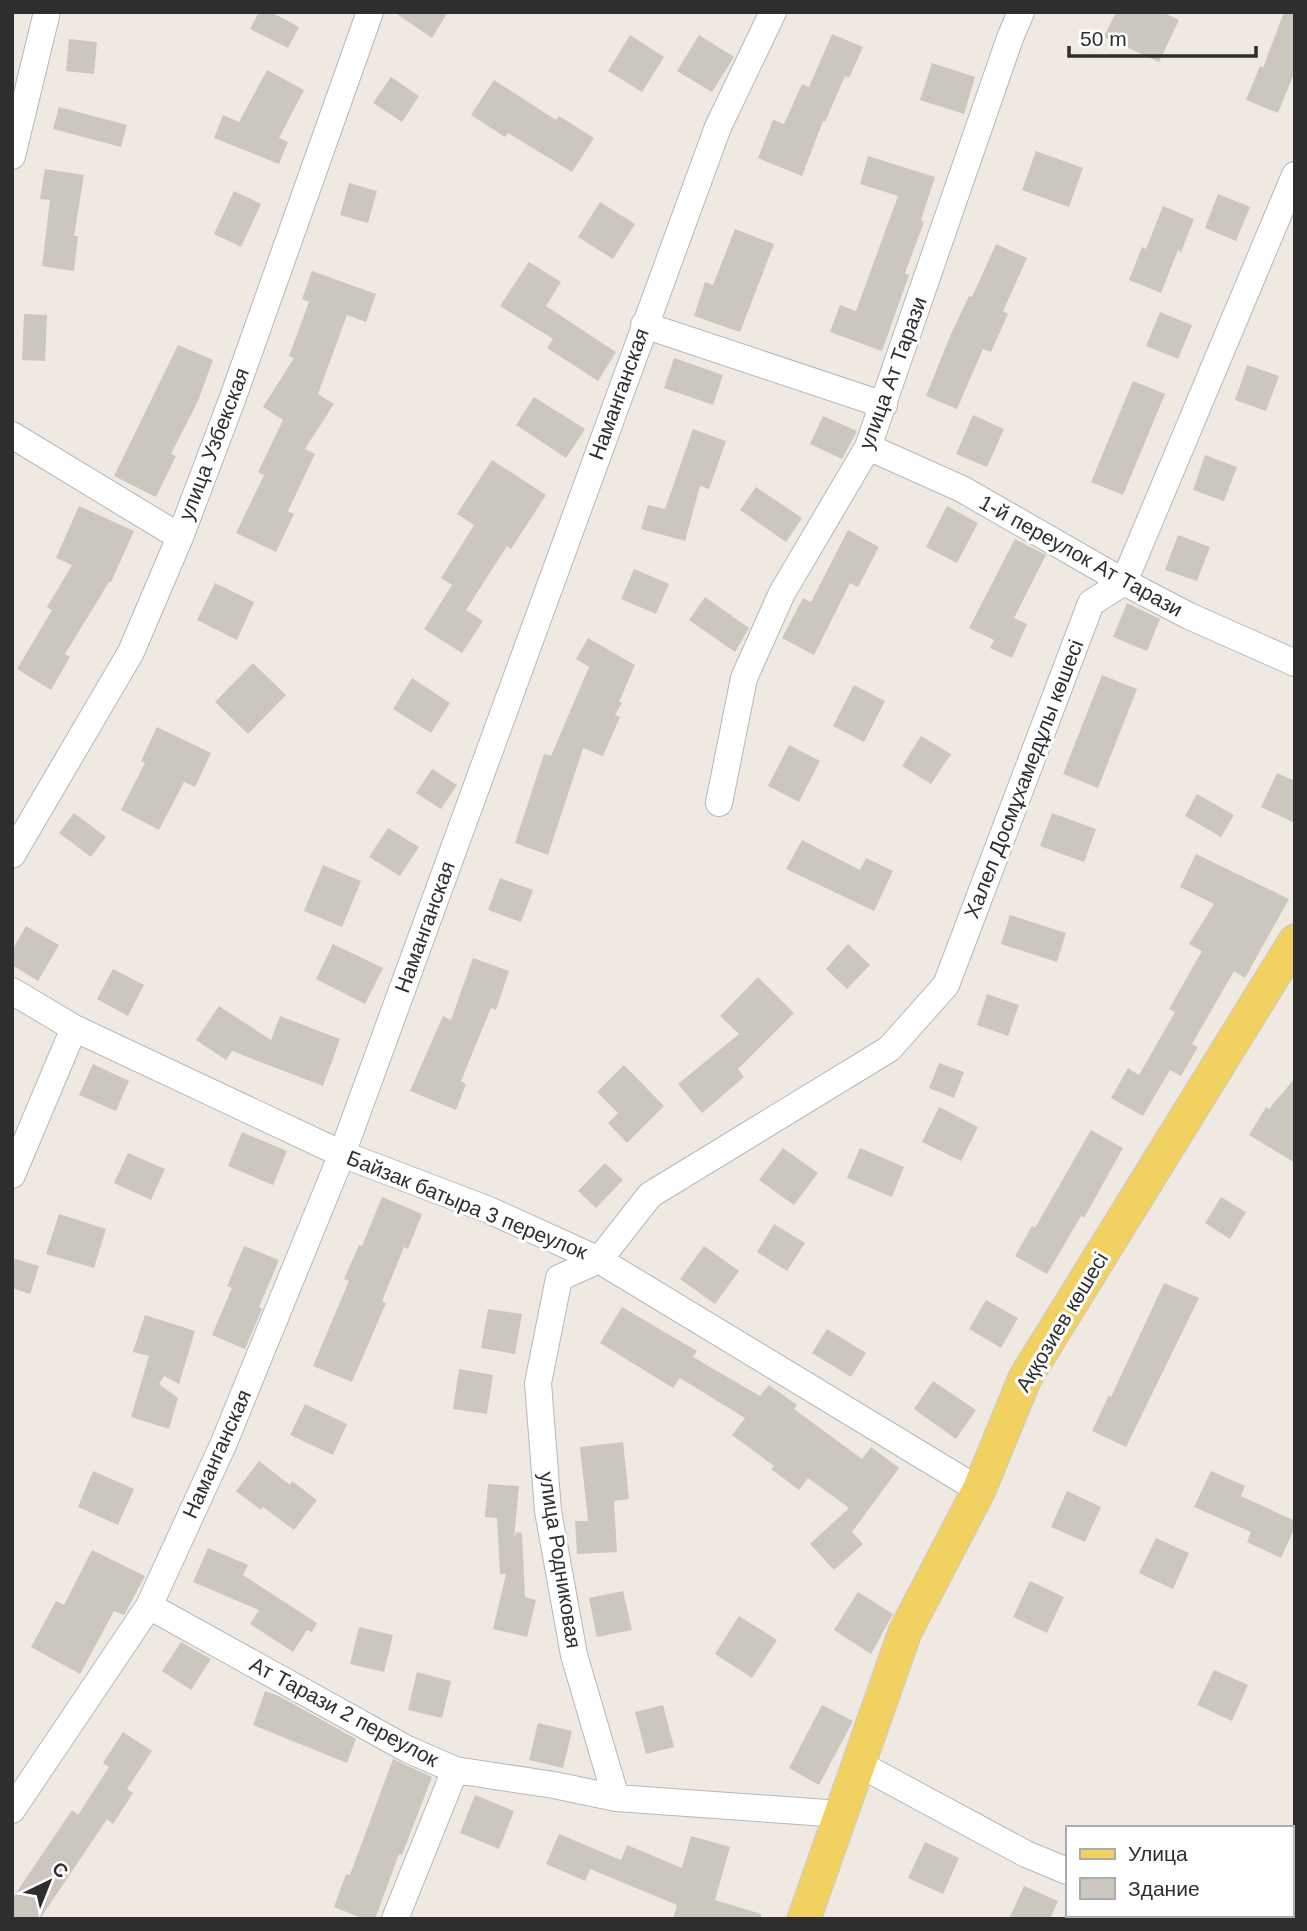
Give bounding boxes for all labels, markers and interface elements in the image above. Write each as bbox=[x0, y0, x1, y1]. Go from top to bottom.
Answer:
scale bar bbox=[1069, 14, 1256, 58]
text: 50 m bbox=[1080, 27, 1127, 50]
street label: улица Ат Тарази bbox=[854, 293, 931, 452]
street label: Наманганская bbox=[584, 325, 653, 463]
street label: улица Узбекская bbox=[174, 364, 253, 523]
street label: 1-й переулок Ат Тарази bbox=[976, 490, 1187, 621]
street label: Халел Досмұхамедұлы көшесі bbox=[960, 636, 1087, 921]
street label: Наманганская bbox=[390, 858, 459, 996]
street label: Байзак батыра 3 переулок bbox=[344, 1146, 592, 1264]
street label: Аққозиев көшесі bbox=[1011, 1248, 1112, 1396]
street label: Наманганская bbox=[178, 1386, 255, 1522]
street label: улица Родниковая bbox=[535, 1470, 586, 1650]
street label: Ат Тарази 2 переулок bbox=[246, 1652, 443, 1771]
legend bbox=[1066, 1826, 1293, 1917]
text: Улица bbox=[1128, 1842, 1188, 1865]
north arrow bbox=[14, 1847, 84, 1917]
text: С bbox=[48, 1858, 73, 1882]
text: Здание bbox=[1128, 1877, 1200, 1900]

